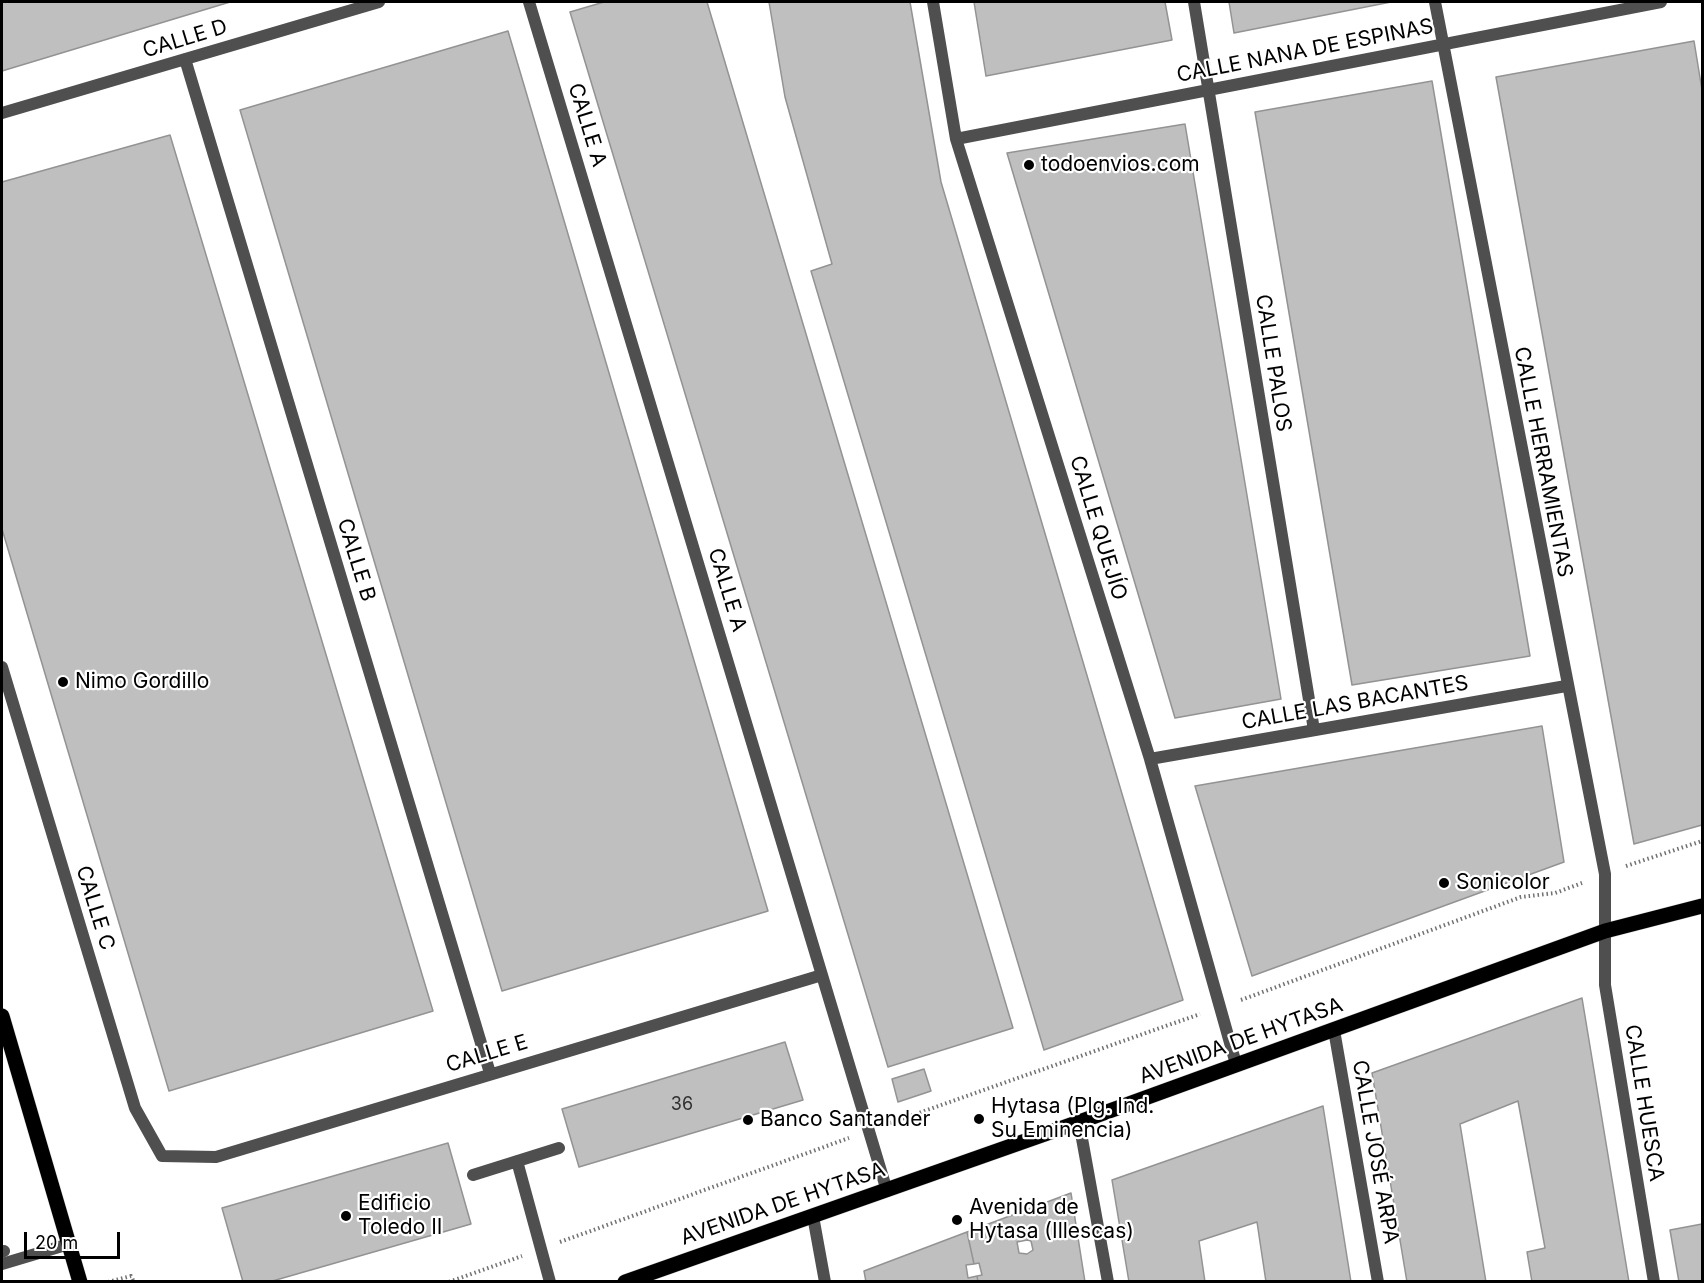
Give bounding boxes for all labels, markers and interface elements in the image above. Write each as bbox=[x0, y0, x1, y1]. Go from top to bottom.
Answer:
street label: CALLE D bbox=[140, 14, 230, 64]
street label: CALLE NANA DE ESPINAS bbox=[1175, 14, 1435, 88]
street label: CALLE A bbox=[562, 80, 612, 170]
place label: todoenvios.com bbox=[1041, 152, 1200, 178]
marker: todoenvios.com bbox=[1022, 158, 1036, 172]
street label: CALLE PALOS bbox=[1250, 292, 1296, 434]
street label: CALLE HERRAMIENTAS bbox=[1508, 345, 1578, 579]
street label: CALLE QUEJÍO bbox=[1064, 453, 1132, 603]
street label: CALLE B bbox=[331, 515, 381, 605]
street label: CALLE A bbox=[702, 545, 752, 635]
place label: Nimo Gordillo bbox=[75, 669, 209, 695]
street label: CALLE LAS BACANTES bbox=[1240, 671, 1470, 735]
marker: Nimo Gordillo bbox=[56, 675, 70, 689]
street label: CALLE C bbox=[70, 863, 120, 953]
place label: Sonicolor bbox=[1456, 870, 1550, 896]
marker: Sonicolor bbox=[1437, 876, 1451, 890]
street label: AVENIDA DE HYTASA bbox=[1136, 992, 1346, 1090]
street label: CALLE HUESCA bbox=[1619, 1023, 1669, 1183]
street label: CALLE E bbox=[443, 1030, 531, 1078]
street label: CALLE JOSÉ ARPA bbox=[1346, 1058, 1404, 1246]
house number: 36 bbox=[671, 1094, 693, 1116]
place label: Hytasa (Plg. Ind. Su Eminencia) bbox=[991, 1094, 1154, 1144]
place label: Banco Santander bbox=[760, 1107, 930, 1133]
marker: Hytasa (Plg. Ind. Su Eminencia) bbox=[972, 1112, 986, 1126]
marker: Banco Santander bbox=[741, 1113, 755, 1127]
street label: AVENIDA DE HYTASA bbox=[677, 1157, 889, 1251]
place label: Edificio Toledo II bbox=[358, 1191, 442, 1241]
place label: Avenida de Hytasa (Illescas) bbox=[969, 1195, 1134, 1245]
marker: Edificio Toledo II bbox=[339, 1209, 353, 1223]
marker: Avenida de Hytasa (Illescas) bbox=[950, 1213, 964, 1227]
scale bar bbox=[27, 1220, 123, 1258]
text: 20 m bbox=[35, 1232, 78, 1253]

